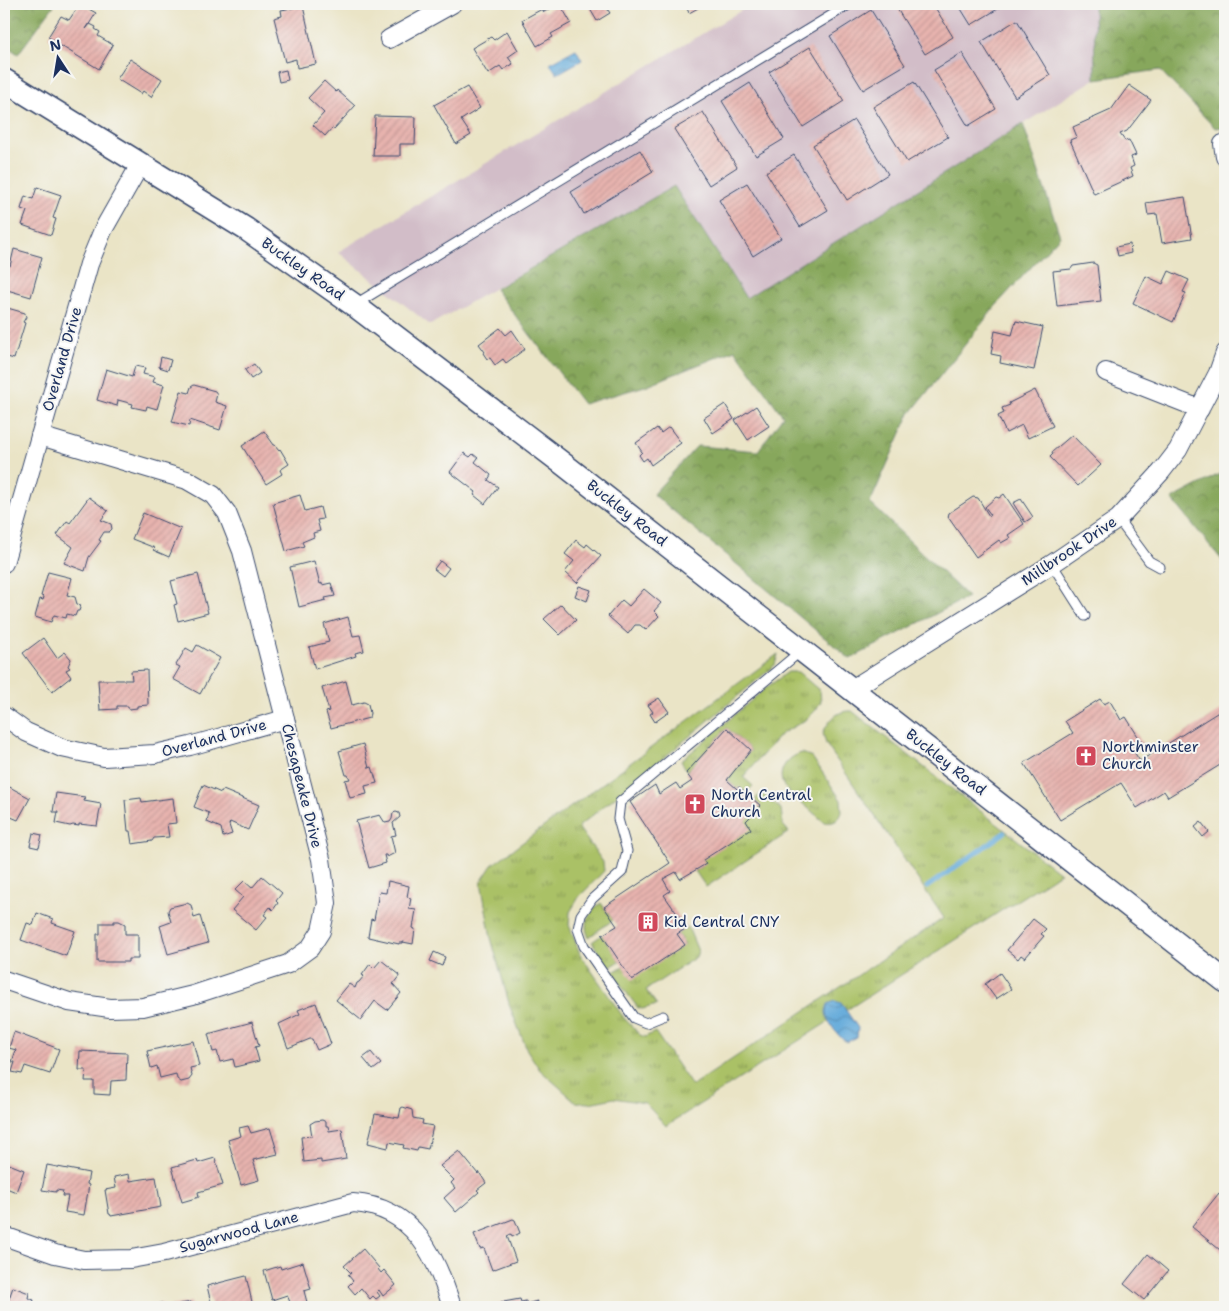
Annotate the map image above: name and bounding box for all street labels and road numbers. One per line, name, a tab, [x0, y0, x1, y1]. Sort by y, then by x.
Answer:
street label: Buckley Road	[257, 233, 349, 305]
street label: Overland Drive	[38, 304, 86, 414]
street label: Buckley Road	[583, 475, 672, 551]
street label: Millbrook Drive	[1017, 512, 1121, 590]
street label: Overland Drive	[159, 714, 269, 762]
street label: Chesapeake Drive	[277, 722, 327, 850]
street label: Buckley Road	[902, 724, 991, 800]
street label: Sugarwood Lane	[177, 1206, 301, 1258]

